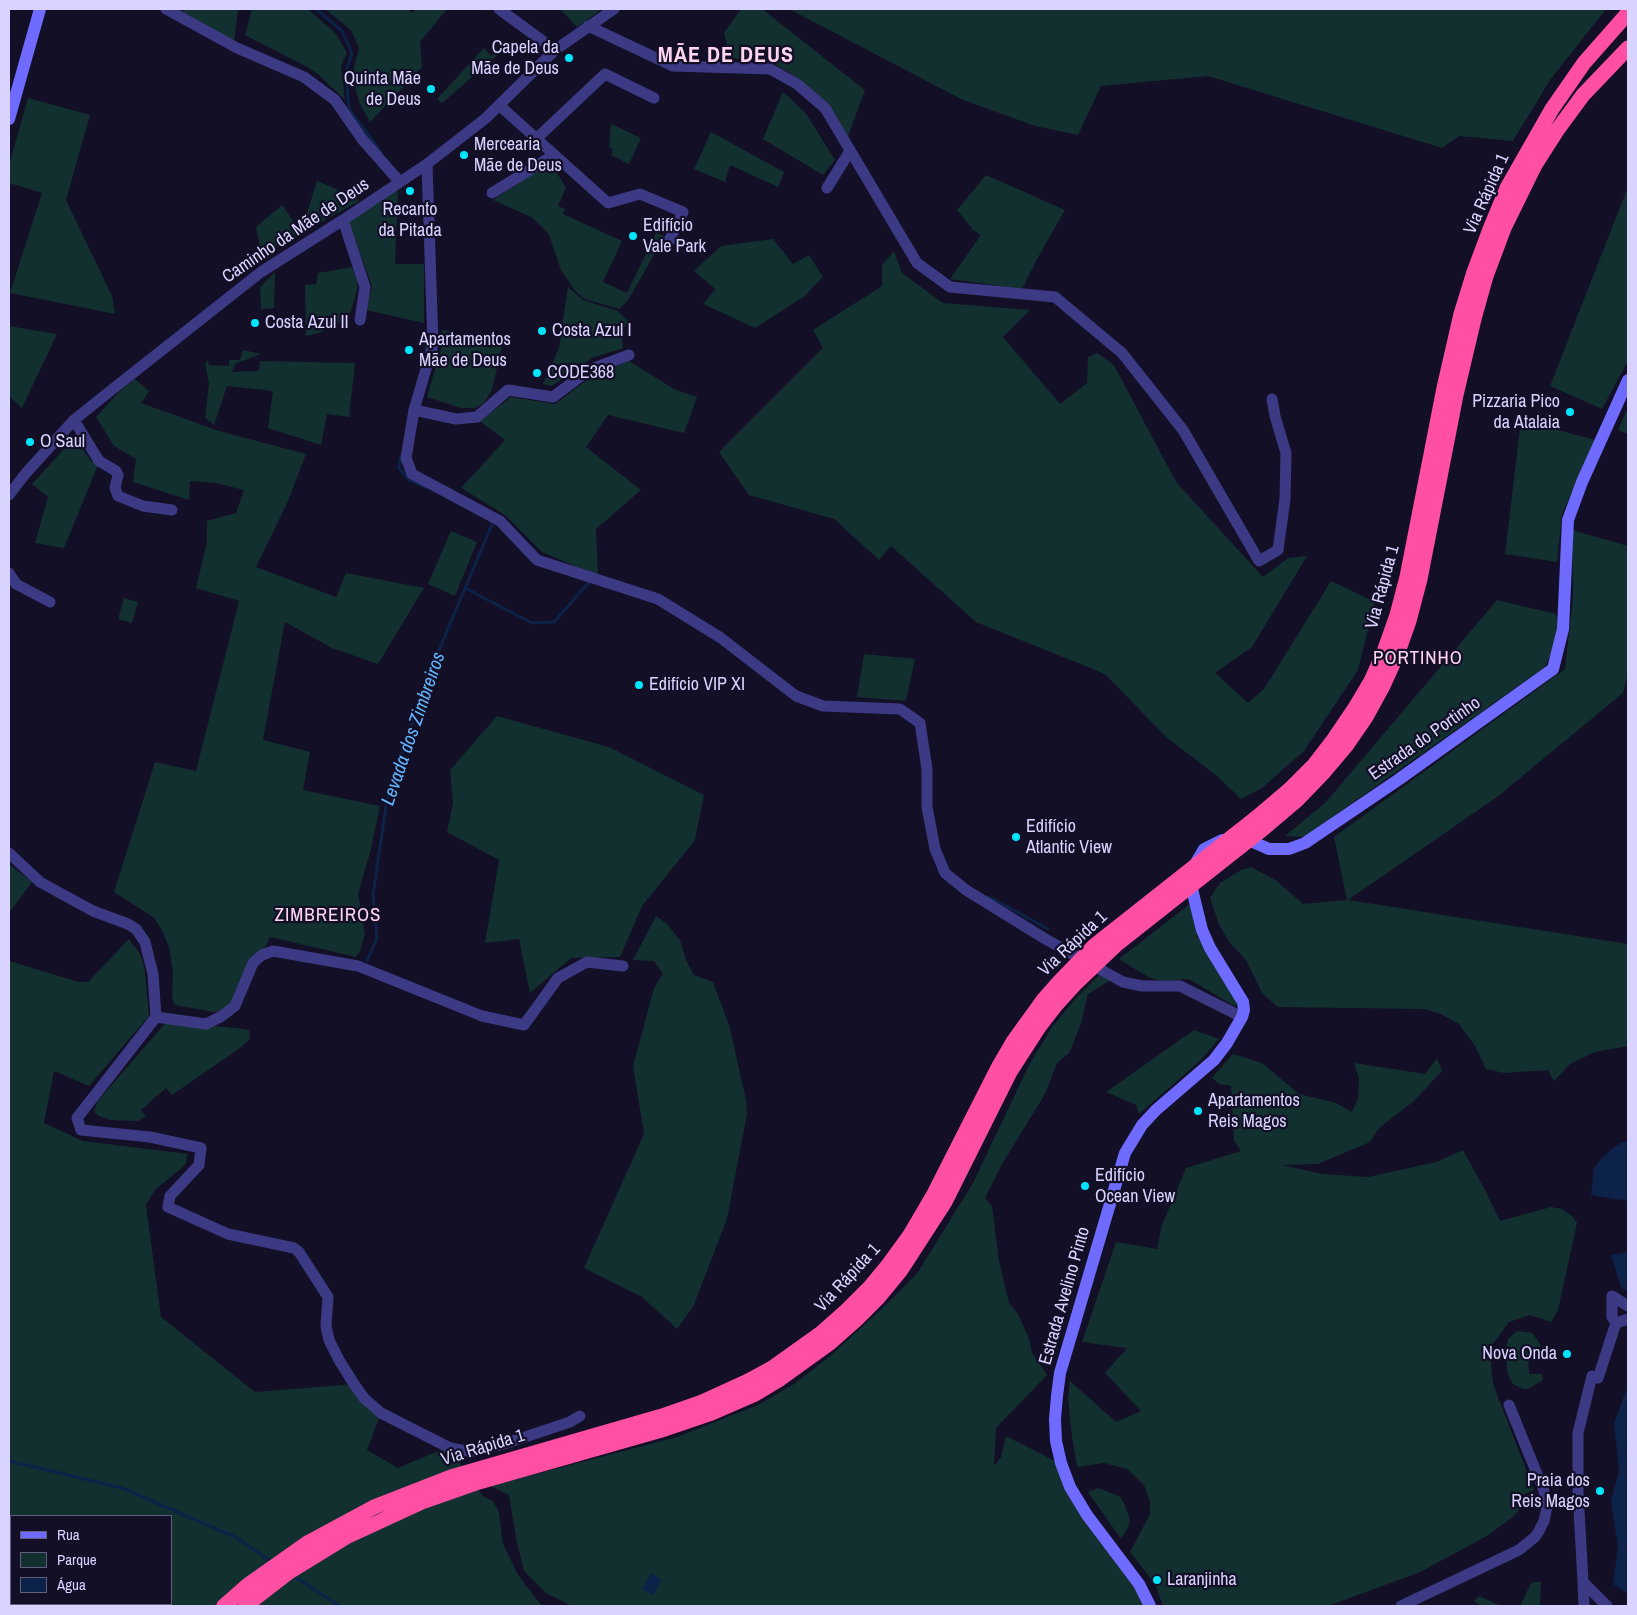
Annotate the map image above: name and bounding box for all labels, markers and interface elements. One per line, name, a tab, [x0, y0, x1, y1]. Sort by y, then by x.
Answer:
place label: Capela da Mãe de Deus	[471, 37, 559, 80]
district label: MÃE DE DEUS	[656, 43, 796, 69]
marker: Capela da Mãe de Deus	[563, 52, 575, 64]
place label: Quinta Mãe de Deus	[344, 68, 421, 110]
marker: Quinta Mãe de Deus	[425, 83, 437, 95]
place label: Mercearia Mãe de Deus	[474, 134, 562, 176]
marker: Mercearia Mãe de Deus	[458, 149, 470, 161]
street label: Via Rápida 1	[1460, 150, 1514, 238]
street label: Caminho da Mãe de Deus	[219, 174, 373, 288]
marker: Recanto da Pitada	[404, 185, 416, 197]
place label: Recanto da Pitada	[378, 199, 442, 242]
place label: Edifício Vale Park	[643, 215, 706, 258]
marker: Edifício Vale Park	[627, 230, 639, 242]
place label: Costa Azul II	[265, 312, 349, 334]
marker: Costa Azul II	[249, 317, 261, 329]
place label: Costa Azul I	[552, 320, 632, 342]
marker: Costa Azul I	[536, 325, 548, 337]
place label: Apartamentos Mãe de Deus	[419, 329, 511, 372]
marker: Apartamentos Mãe de Deus	[403, 344, 415, 356]
place label: CODE368	[547, 362, 614, 384]
marker: CODE368	[531, 367, 543, 379]
place label: Pizzaria Pico da Atalaia	[1472, 391, 1560, 434]
marker: Pizzaria Pico da Atalaia	[1564, 406, 1576, 418]
place label: O Saul	[40, 431, 85, 453]
marker: O Saul	[24, 436, 36, 448]
street label: Via Rápida 1	[1361, 543, 1405, 631]
district label: PORTINHO	[1372, 648, 1464, 670]
water label: Levada dos Zimbreiros	[377, 650, 451, 808]
place label: Edifício VIP XI	[649, 674, 745, 696]
marker: Edifício VIP XI	[633, 679, 645, 691]
street label: Estrada do Portinho	[1365, 693, 1485, 785]
place label: Edifício Atlantic View	[1026, 816, 1112, 859]
marker: Edifício Atlantic View	[1010, 831, 1022, 843]
district label: ZIMBREIROS	[273, 905, 383, 927]
street label: Via Rápida 1	[1034, 907, 1112, 981]
place label: Apartamentos Reis Magos	[1208, 1090, 1300, 1132]
marker: Apartamentos Reis Magos	[1192, 1105, 1204, 1117]
place label: Edifício Ocean View	[1095, 1165, 1175, 1208]
marker: Edifício Ocean View	[1079, 1180, 1091, 1192]
street label: Estrada Avelino Pinto	[1035, 1225, 1095, 1367]
street label: Via Rápida 1	[811, 1239, 885, 1317]
place label: Nova Onda	[1482, 1343, 1557, 1365]
marker: Nova Onda	[1561, 1348, 1573, 1360]
street label: Via Rápida 1	[439, 1425, 527, 1471]
place label: Praia dos Reis Magos	[1511, 1470, 1590, 1512]
marker: Praia dos Reis Magos	[1594, 1485, 1606, 1497]
legend	[10, 1515, 172, 1605]
text: Rua	[57, 1524, 80, 1545]
text: Parque	[57, 1549, 97, 1570]
place label: Laranjinha	[1167, 1569, 1237, 1591]
text: Água	[57, 1574, 86, 1595]
marker: Laranjinha	[1151, 1574, 1163, 1586]

